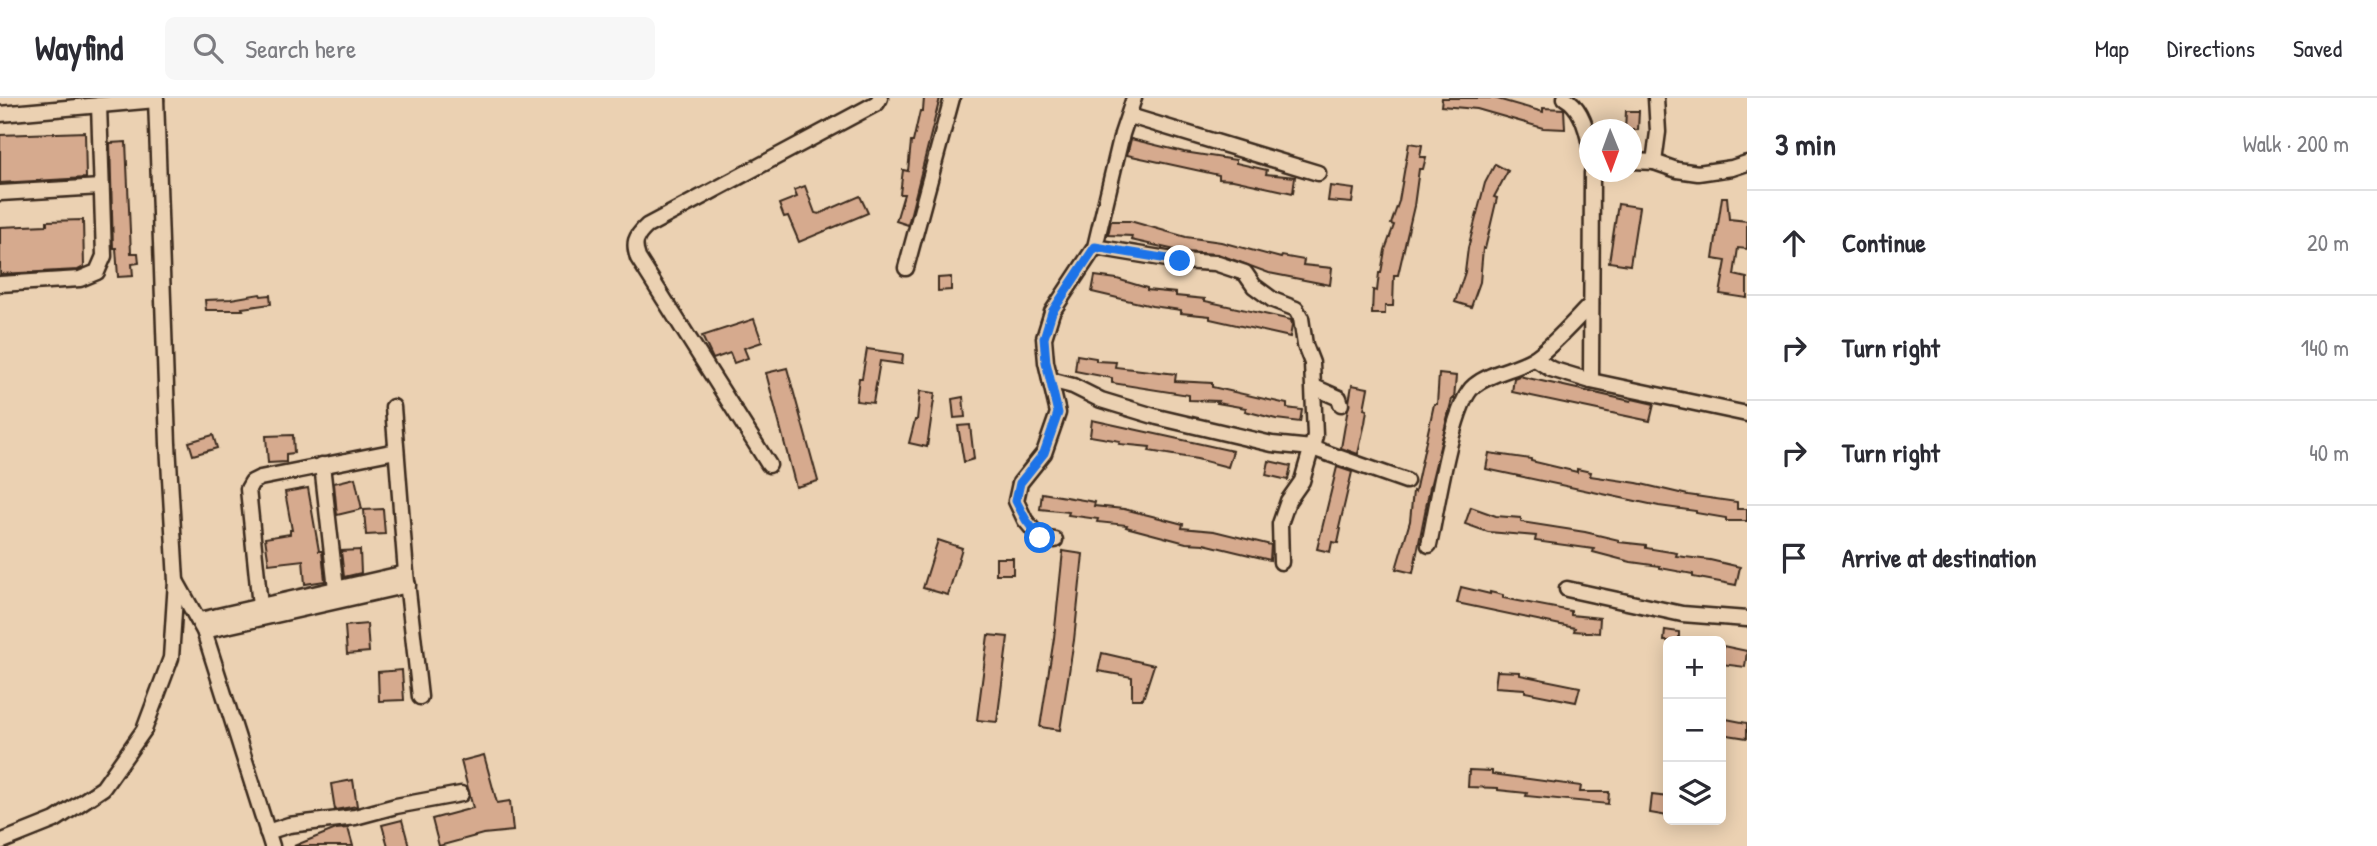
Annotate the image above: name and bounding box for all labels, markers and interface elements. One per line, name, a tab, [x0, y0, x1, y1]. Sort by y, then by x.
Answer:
search box	[165, 17, 655, 80]
text: Wayfind	[35, 26, 123, 70]
icon: search	[189, 29, 227, 67]
text: Search here	[245, 31, 356, 66]
text: Map	[2095, 32, 2129, 64]
text: Directions	[2167, 32, 2255, 64]
text: Saved	[2293, 32, 2342, 64]
north arrow	[1579, 119, 1642, 182]
text: 3 min	[1775, 124, 1836, 164]
text: Walk · 200 m	[2243, 128, 2349, 159]
icon: ahead	[1775, 224, 1813, 262]
text: Continue	[1842, 225, 1926, 260]
text: 20 m	[2307, 227, 2349, 258]
route end	[1164, 245, 1195, 276]
icon: right	[1775, 329, 1813, 367]
text: Turn right	[1842, 330, 1940, 365]
text: 140 m	[2301, 332, 2349, 363]
icon: right	[1775, 434, 1813, 472]
text: Turn right	[1842, 435, 1940, 470]
text: 40 m	[2309, 437, 2349, 468]
route start	[1024, 522, 1055, 553]
icon: arrive	[1775, 539, 1813, 577]
text: Arrive at destination	[1842, 540, 2037, 575]
map controls	[1663, 636, 1726, 825]
button: +	[1663, 636, 1726, 699]
button: −	[1663, 699, 1726, 762]
button: layers	[1663, 762, 1726, 825]

